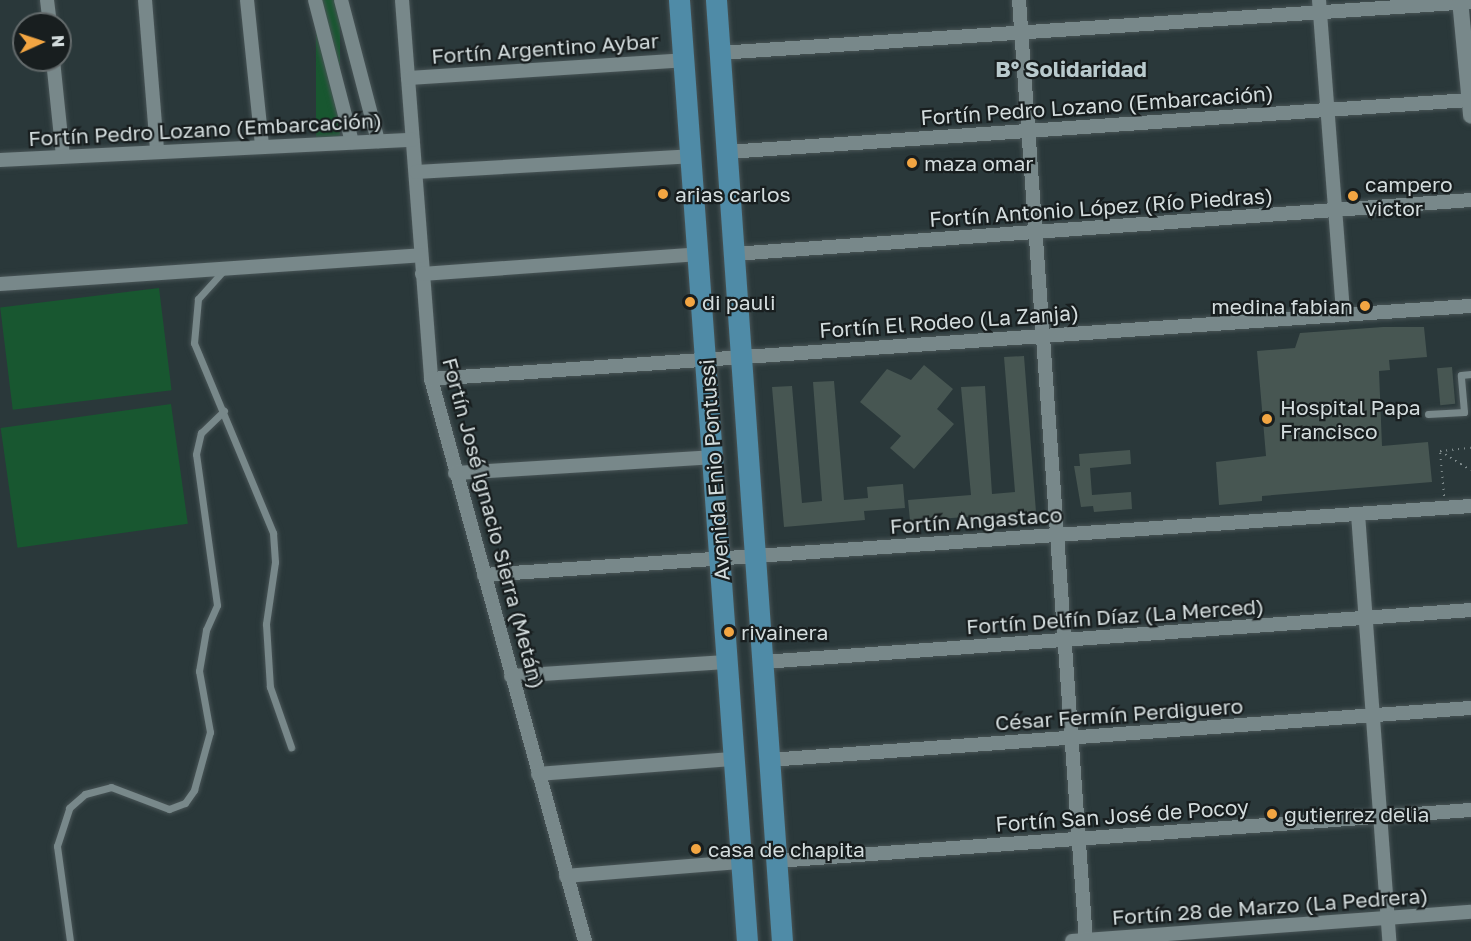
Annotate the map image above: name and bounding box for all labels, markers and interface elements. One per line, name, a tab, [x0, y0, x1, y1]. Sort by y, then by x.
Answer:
north arrow	[12, 12, 72, 72]
street label: Fortín Argentino Aybar	[430, 27, 660, 69]
text: N	[48, 35, 68, 48]
district label: B° Solidaridad	[995, 56, 1147, 82]
street label: Fortín Pedro Lozano (Embarcación)	[920, 80, 1274, 130]
street label: Fortín Pedro Lozano (Embarcación)	[28, 107, 382, 151]
place label: maza omar	[924, 150, 1034, 176]
marker: maza omar	[905, 156, 919, 170]
place label: campero victor	[1365, 171, 1453, 221]
place label: arias carlos	[675, 181, 791, 207]
street label: Fortín Antonio López (Río Piedras)	[928, 182, 1274, 232]
marker: arias carlos	[656, 187, 670, 201]
marker: campero victor	[1346, 189, 1360, 203]
place label: di pauli	[702, 289, 776, 315]
place label: medina fabian	[1211, 293, 1353, 319]
marker: di pauli	[683, 295, 697, 309]
street label: Fortín El Rodeo (La Zanja)	[818, 299, 1080, 343]
marker: medina fabian	[1358, 299, 1372, 313]
street label: Fortín José Ignacio Sierra (Metán)	[438, 355, 550, 691]
street label: Avenida Enio Pontussi	[694, 358, 734, 582]
place label: Hospital Papa Francisco	[1280, 394, 1421, 444]
marker: Hospital Papa Francisco	[1258, 410, 1276, 428]
street label: Fortín Angastaco	[889, 501, 1063, 539]
street label: Fortín Delfín Díaz (La Merced)	[965, 593, 1265, 639]
place label: rivainera	[741, 619, 828, 645]
marker: rivainera	[722, 625, 736, 639]
street label: César Fermín Perdiguero	[994, 693, 1244, 735]
street label: Fortín San José de Pocoy	[995, 794, 1249, 836]
place label: gutierrez delia	[1284, 801, 1429, 827]
marker: gutierrez delia	[1265, 807, 1279, 821]
place label: casa de chapita	[708, 836, 865, 862]
marker: casa de chapita	[689, 842, 703, 856]
street label: Fortín 28 de Marzo (La Pedrera)	[1111, 882, 1429, 930]

